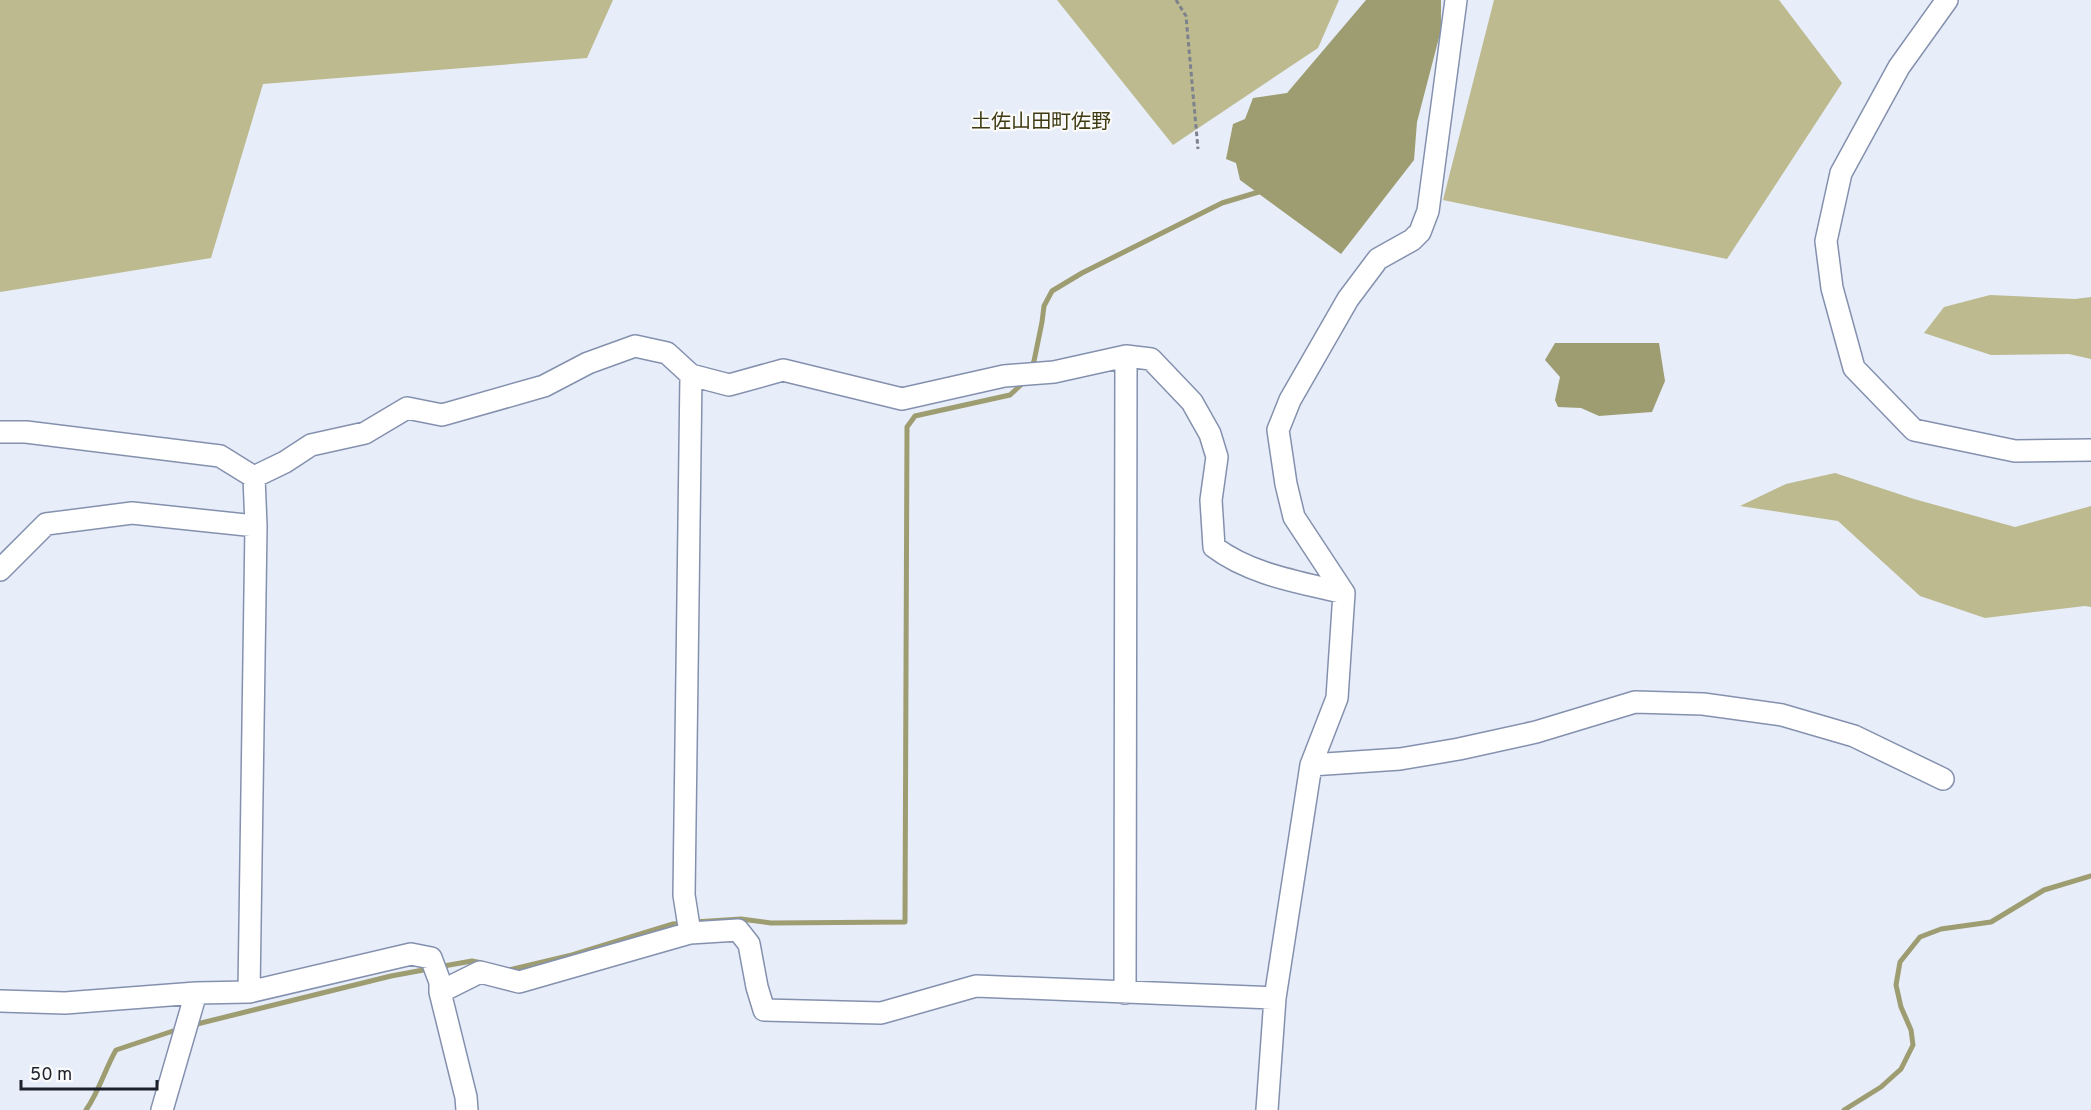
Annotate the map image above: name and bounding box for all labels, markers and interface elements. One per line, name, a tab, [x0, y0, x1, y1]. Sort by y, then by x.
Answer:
district label: 土佐山田町佐野	[971, 110, 1111, 136]
scale bar	[21, 1053, 158, 1091]
text: 50 m	[30, 1064, 72, 1087]

